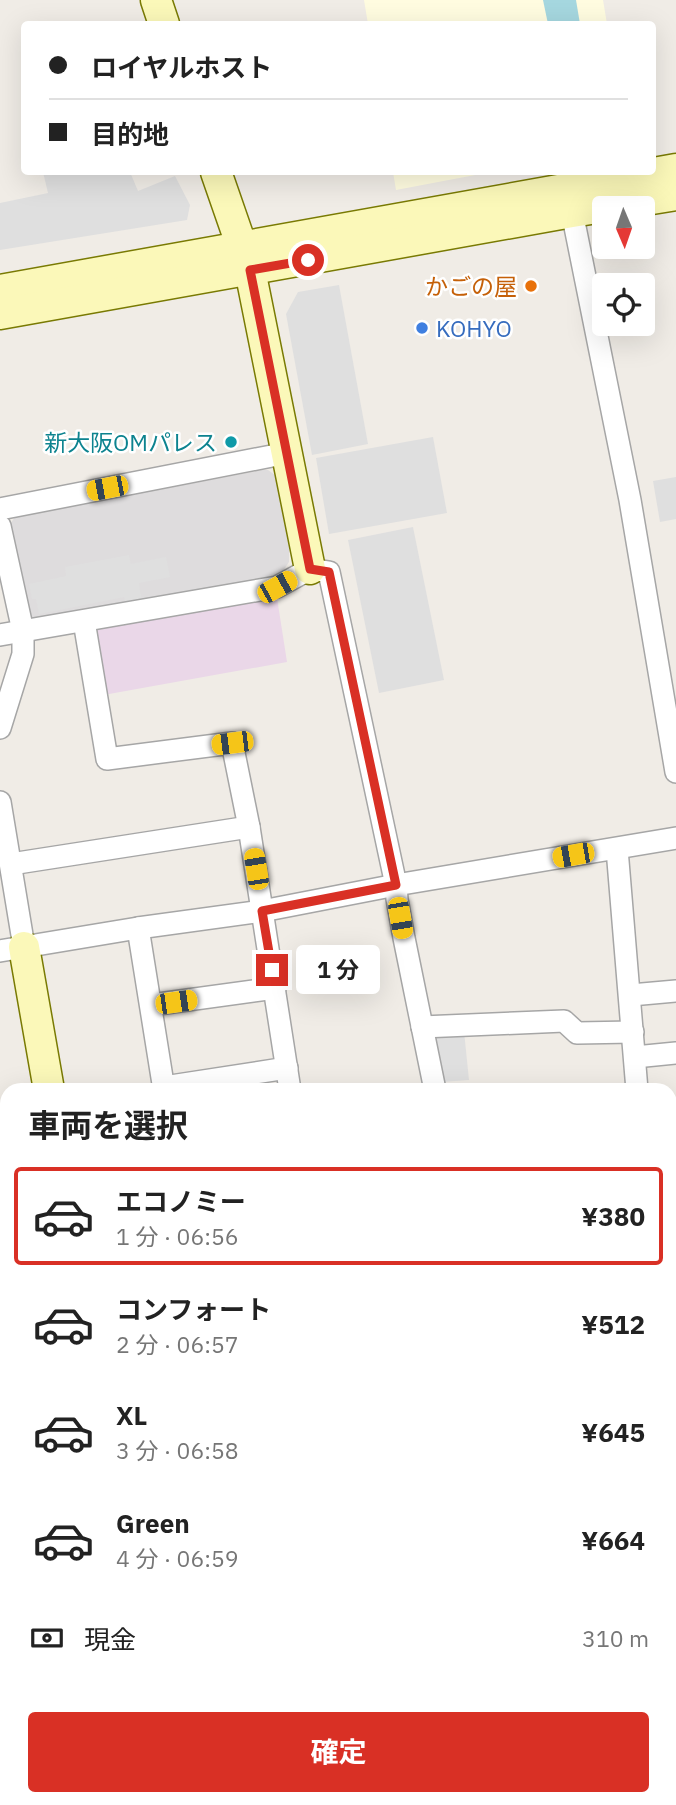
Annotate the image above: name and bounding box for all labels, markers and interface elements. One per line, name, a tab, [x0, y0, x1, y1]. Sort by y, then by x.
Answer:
text: ロイヤルホスト	[91, 50, 272, 84]
text: 目的地	[91, 117, 169, 151]
north arrow	[592, 196, 654, 259]
map controls	[592, 196, 655, 336]
route start	[292, 244, 324, 276]
place label: かごの屋	[425, 271, 517, 301]
button: locate	[592, 273, 655, 336]
marker: かごの屋	[523, 278, 539, 294]
place label: KOHYO	[436, 313, 512, 343]
marker: KOHYO	[414, 320, 430, 336]
place label: 新大阪OMパレス	[44, 427, 217, 457]
marker: 新大阪OMパレス	[223, 434, 239, 450]
car	[85, 474, 130, 502]
car	[254, 568, 301, 606]
car	[210, 730, 255, 756]
car	[551, 841, 596, 869]
car	[243, 847, 270, 891]
car	[387, 895, 414, 941]
callout: 1 分	[296, 946, 380, 995]
route end	[256, 954, 288, 986]
text: 1 分	[317, 954, 359, 984]
car	[154, 989, 199, 1015]
text: 車両を選択	[28, 1104, 188, 1146]
text: エコノミー	[116, 1184, 246, 1218]
icon: car	[32, 1185, 95, 1248]
text: ¥380	[581, 1199, 645, 1233]
text: 1 分 · 06:56	[116, 1221, 239, 1251]
text: コンフォート	[116, 1292, 271, 1326]
icon: car	[32, 1293, 95, 1356]
text: ¥512	[581, 1307, 645, 1341]
text: 2 分 · 06:57	[116, 1329, 239, 1359]
text: XL	[116, 1398, 147, 1432]
icon: car	[32, 1401, 95, 1464]
text: ¥645	[581, 1415, 645, 1449]
text: 3 分 · 06:58	[116, 1435, 239, 1465]
text: Green	[116, 1506, 190, 1540]
icon: car	[32, 1509, 95, 1572]
text: ¥664	[581, 1523, 645, 1557]
text: 4 分 · 06:59	[116, 1543, 239, 1573]
icon: cash	[28, 1619, 66, 1657]
text: 現金	[84, 1622, 136, 1656]
text: 310 m	[582, 1623, 649, 1653]
button: 確定	[28, 1712, 649, 1792]

